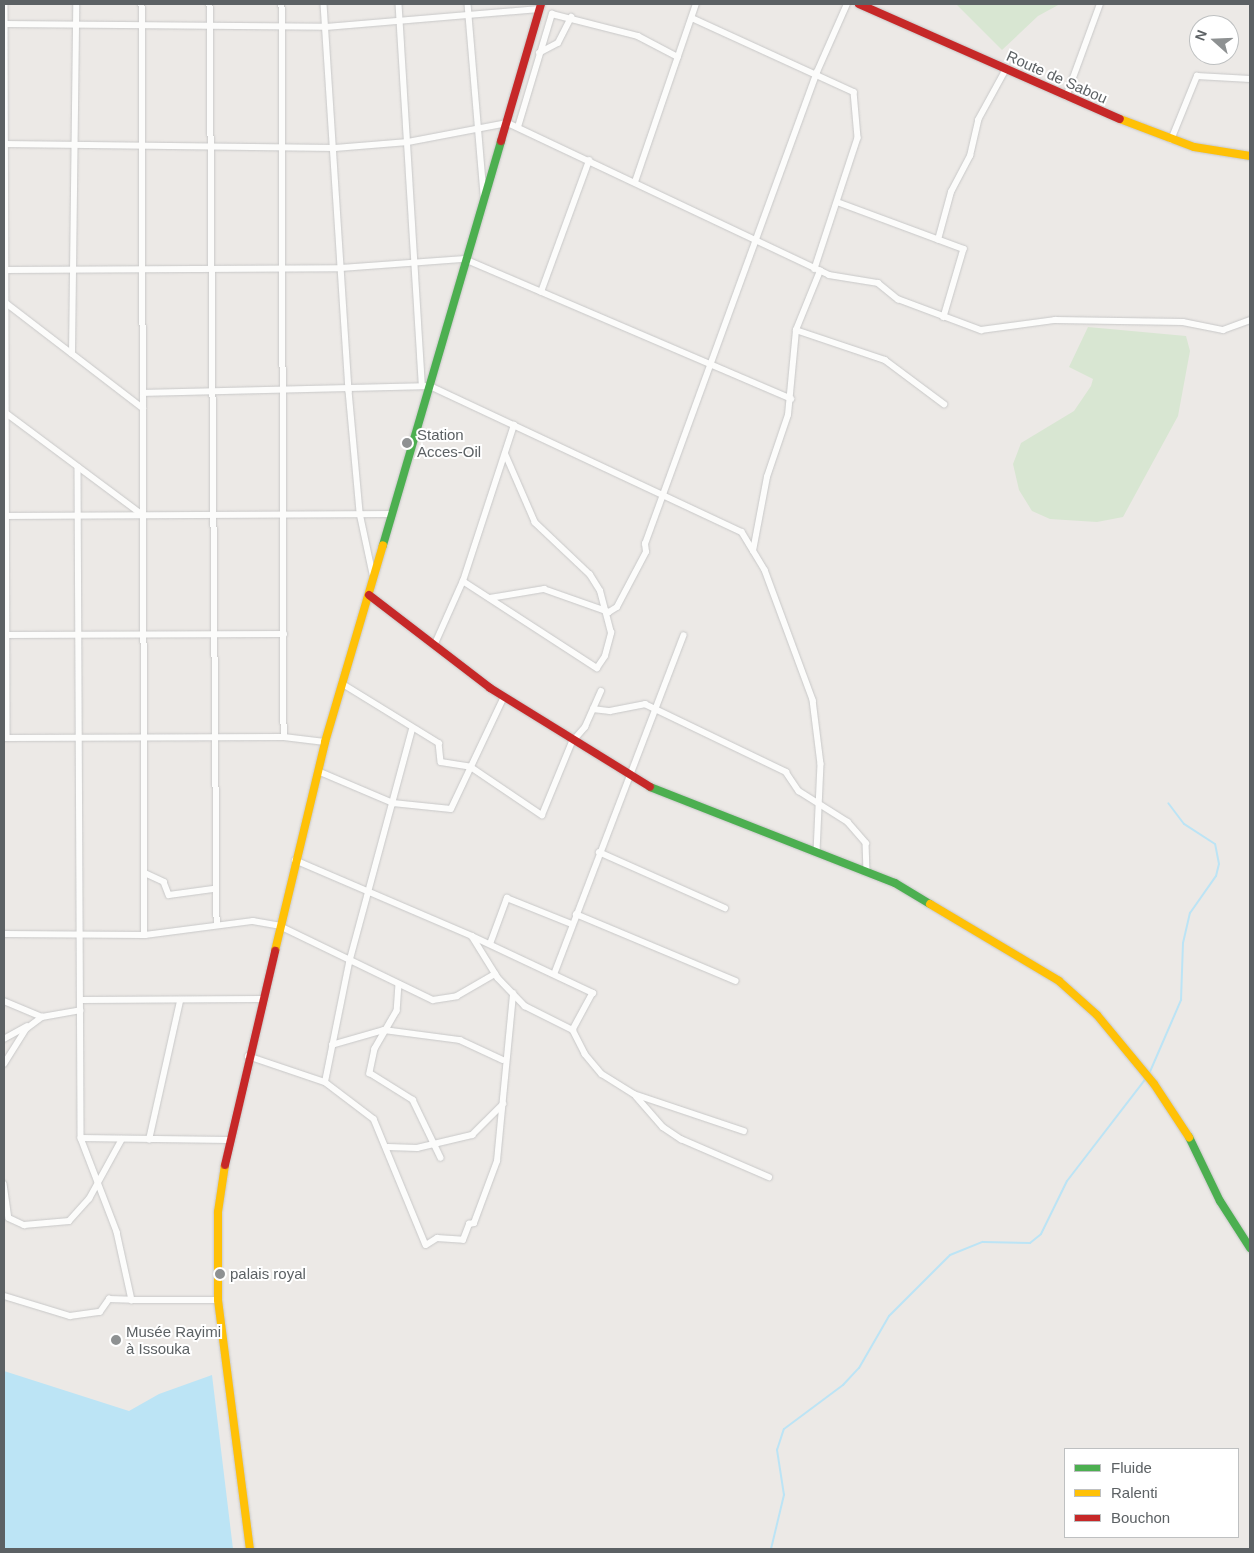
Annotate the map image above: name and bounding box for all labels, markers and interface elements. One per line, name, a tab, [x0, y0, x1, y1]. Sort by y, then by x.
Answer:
north arrow	[1189, 15, 1239, 65]
text: N	[1192, 28, 1210, 43]
street label: Route de Sabou	[1004, 47, 1110, 107]
place label: Station Acces-Oil	[417, 425, 481, 460]
marker: Station Acces-Oil	[401, 437, 413, 449]
place label: palais royal	[230, 1265, 306, 1283]
marker: palais royal	[214, 1268, 226, 1280]
place label: Musée Rayimi à Issouka	[126, 1322, 221, 1357]
marker: Musée Rayimi à Issouka	[110, 1334, 122, 1346]
legend	[1064, 1448, 1239, 1538]
text: Fluide	[1111, 1459, 1152, 1476]
text: Ralenti	[1111, 1484, 1158, 1501]
text: Bouchon	[1111, 1509, 1170, 1526]

